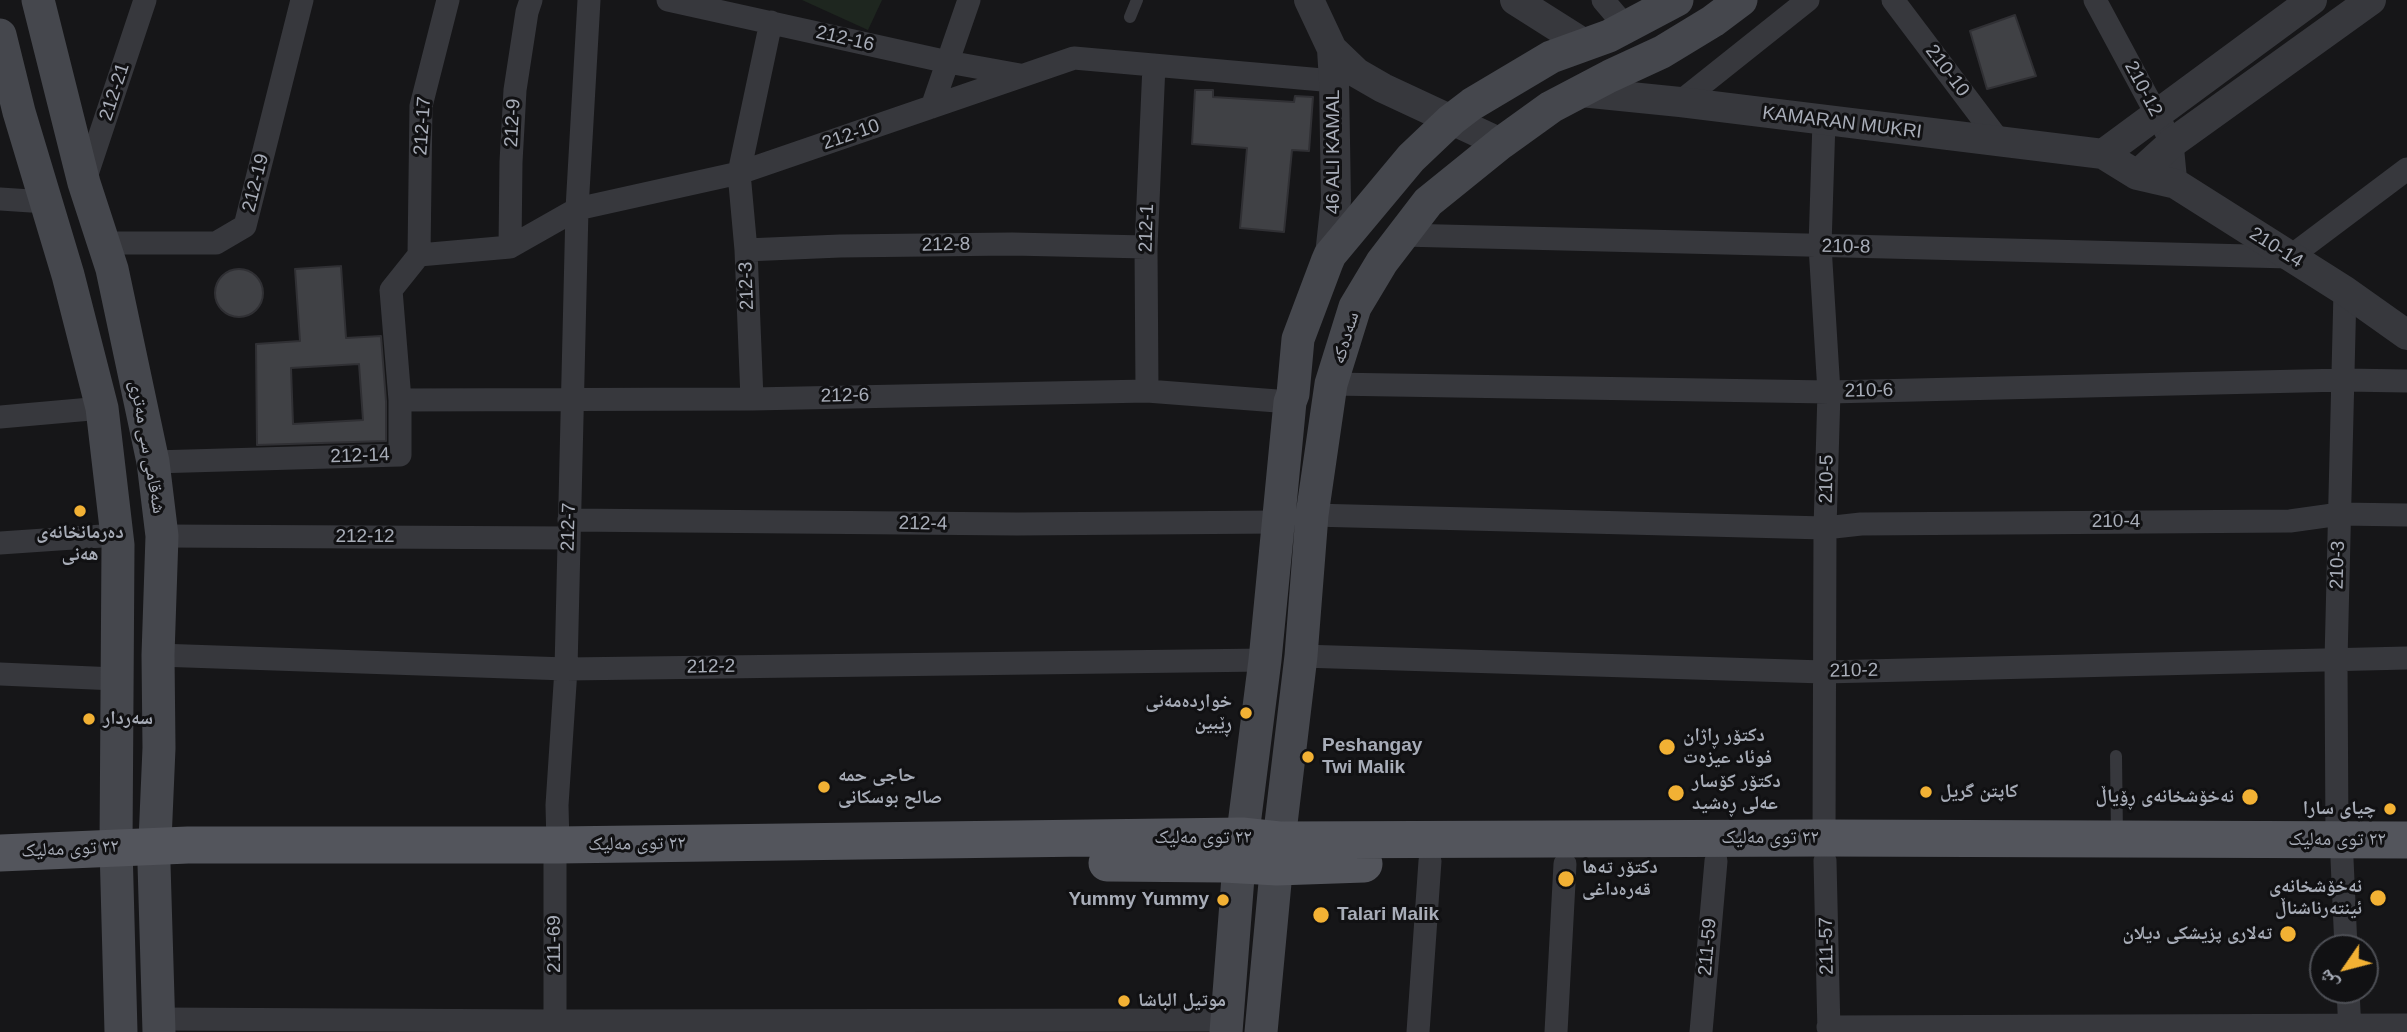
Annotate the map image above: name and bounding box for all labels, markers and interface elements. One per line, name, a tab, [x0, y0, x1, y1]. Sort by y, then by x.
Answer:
street label: 212-16	[814, 21, 876, 57]
street label: 210-10	[1920, 41, 1974, 101]
street label: 210-12	[2119, 58, 2167, 120]
street label: 212-21	[95, 60, 135, 124]
street label: 46 ALI KAMAL	[1323, 90, 1345, 214]
street label: 212-17	[410, 96, 436, 156]
street label: 212-9	[500, 98, 526, 148]
street label: KAMARAN MUKRI	[1761, 102, 1923, 144]
street label: 212-10	[819, 115, 883, 155]
street label: 212-19	[238, 152, 274, 214]
street label: 212-1	[1135, 203, 1159, 253]
street label: 210-14	[2245, 223, 2307, 273]
street label: 212-8	[922, 233, 970, 257]
street label: 210-8	[1822, 235, 1870, 259]
street label: 212-3	[735, 261, 759, 311]
street label: سەدەکە	[1327, 309, 1365, 367]
street label: شەقامی سی مەتری	[124, 379, 170, 515]
street label: 210-6	[1845, 379, 1893, 403]
street label: 212-6	[821, 384, 869, 408]
street label: 212-14	[330, 444, 390, 468]
street label: 210-5	[1815, 455, 1839, 503]
street label: 212-7	[557, 502, 581, 552]
marker: دەرمانخانەی هەنی	[72, 503, 88, 519]
street label: 210-4	[2092, 511, 2140, 533]
street label: 212-4	[899, 512, 947, 536]
place label: دەرمانخانەی هەنی	[36, 522, 124, 566]
street label: 212-12	[335, 526, 395, 548]
street label: 210-3	[2326, 540, 2350, 590]
street label: 212-2	[687, 655, 735, 679]
street label: 210-2	[1830, 659, 1878, 683]
place label: خواردە‌مە‌نی ڕێبین	[1145, 691, 1232, 735]
marker: خواردە‌مە‌نی ڕێبین	[1238, 705, 1254, 721]
place label: سەردار	[103, 708, 153, 730]
marker: سەردار	[81, 711, 97, 727]
place label: دکتۆر ڕاژان فوئاد عیزەت	[1683, 725, 1772, 769]
place label: Peshangay Twi Malik	[1322, 735, 1422, 779]
marker: دکتۆر ڕاژان فوئاد عیزەت	[1657, 737, 1677, 757]
marker: Peshangay Twi Malik	[1300, 749, 1316, 765]
place label: حاجی حمه صالح بوسکانی	[838, 765, 942, 809]
place label: دکتۆر کۆسار عەلی ڕەشید	[1692, 771, 1781, 815]
marker: حاجی حمه صالح بوسکانی	[816, 779, 832, 795]
place label: کاپتن گریل	[1940, 781, 2018, 803]
marker: دکتۆر کۆسار عەلی ڕەشید	[1666, 783, 1686, 803]
marker: کاپتن گریل	[1918, 784, 1934, 800]
place label: نەخۆشخانەی ڕۆیاڵ	[2095, 786, 2234, 808]
marker: نەخۆشخانەی ڕۆیاڵ	[2240, 787, 2260, 807]
place label: چیای سارا	[2303, 798, 2376, 820]
marker: چیای سارا	[2382, 801, 2398, 817]
street label: ٢٢ توی مەلیک	[1154, 827, 1252, 849]
street label: ٢٢ توی مەلیک	[1721, 827, 1819, 849]
street label: ٢٢ توی مەلیک	[2288, 829, 2386, 851]
street label: ٢٢ توی مەلیک	[588, 832, 686, 856]
street label: ٢٢ توی مەلیک	[21, 835, 119, 863]
place label: دکتۆر تەها قەرەداغی	[1582, 857, 1658, 901]
marker: دکتۆر تەها قەرەداغی	[1556, 869, 1576, 889]
place label: نەخۆشخانەی ئینتەرناشناڵ	[2269, 876, 2362, 920]
marker: نەخۆشخانەی ئینتەرناشناڵ	[2368, 888, 2388, 908]
place label: Yummy Yummy	[1069, 889, 1209, 911]
marker: Yummy Yummy	[1215, 892, 1231, 908]
place label: Talari Malik	[1337, 904, 1439, 926]
marker: Talari Malik	[1311, 905, 1331, 925]
street label: 211-69	[544, 915, 566, 973]
street label: 211-59	[1694, 917, 1722, 977]
street label: 211-57	[1815, 917, 1839, 975]
place label: تەلاری پزیشکی دیلان	[2122, 923, 2272, 945]
marker: تەلاری پزیشکی دیلان	[2278, 924, 2298, 944]
north arrow	[2309, 934, 2379, 1004]
text: ش	[2314, 966, 2342, 994]
place label: موتيل الباشا	[1138, 990, 1226, 1012]
marker: موتيل الباشا	[1116, 993, 1132, 1009]

